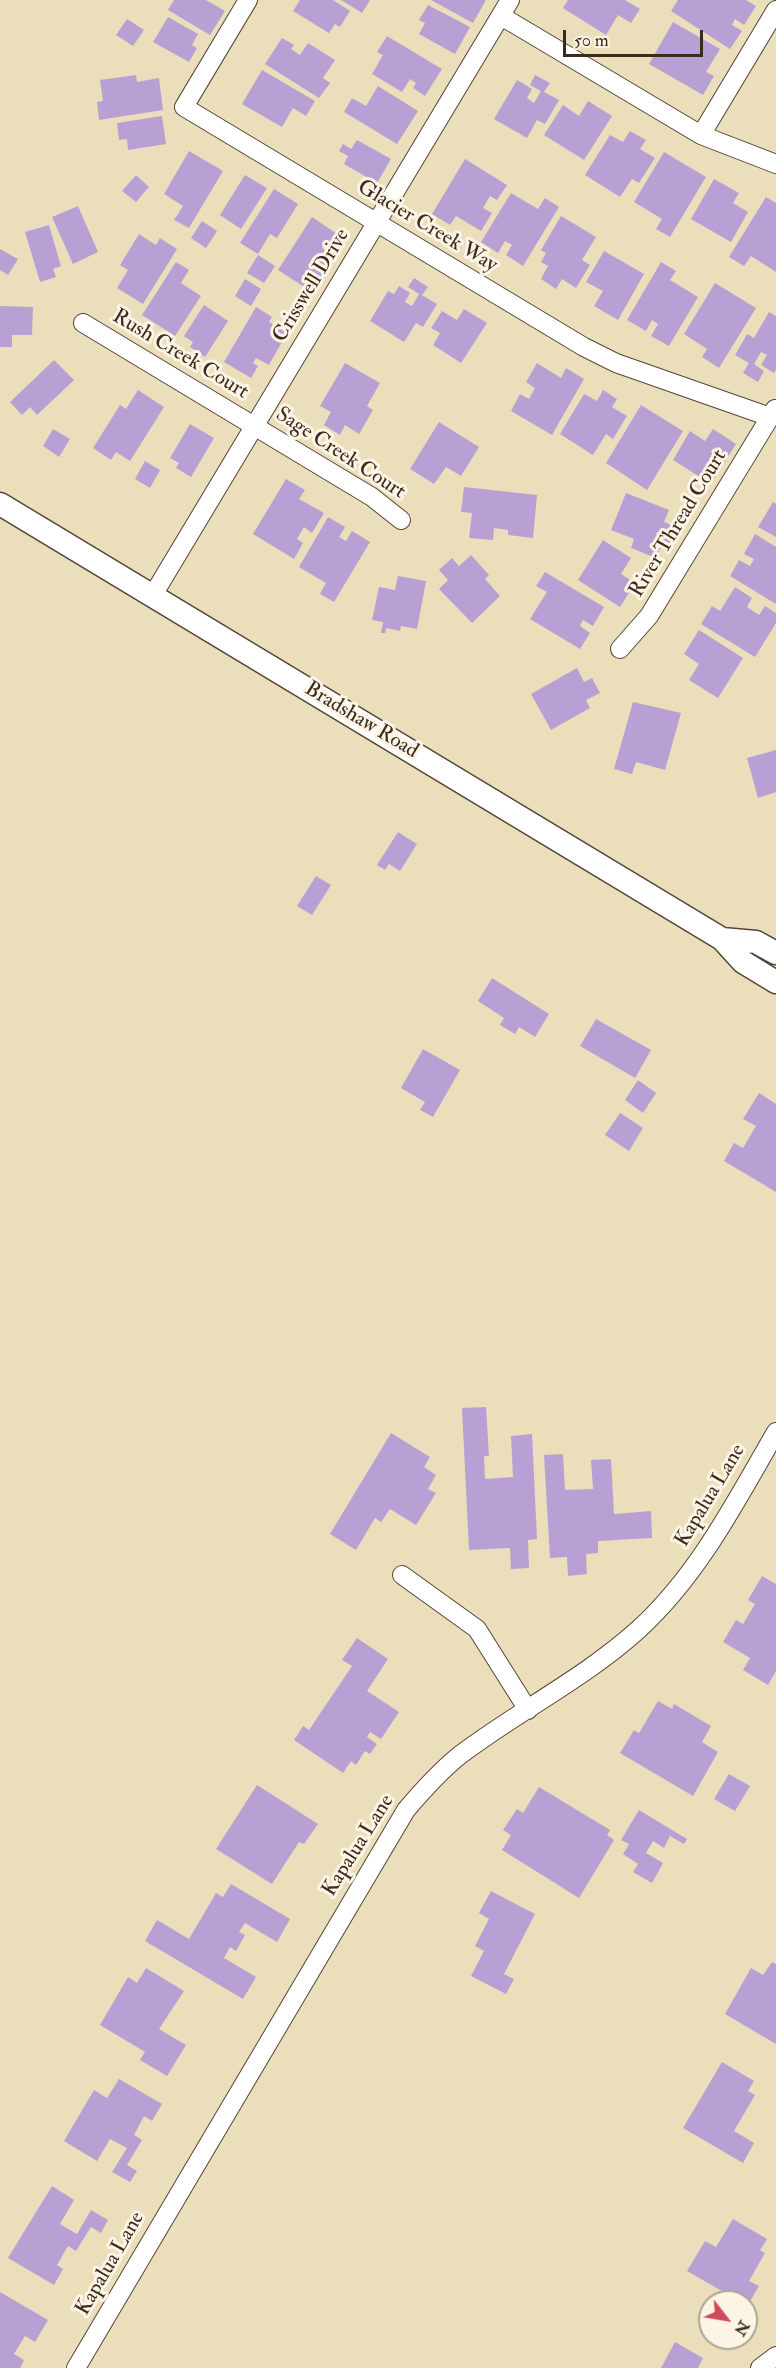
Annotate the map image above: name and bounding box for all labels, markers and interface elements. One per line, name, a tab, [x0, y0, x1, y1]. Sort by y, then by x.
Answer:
scale bar	[566, 18, 706, 56]
text: 50 m	[574, 29, 609, 52]
street label: Glacier Creek Way	[352, 175, 502, 279]
street label: Crisswell Drive	[268, 225, 356, 347]
street label: Rush Creek Court	[107, 304, 253, 406]
street label: Sage Creek Court	[270, 403, 410, 505]
street label: River Thread Court	[625, 446, 733, 602]
street label: Bradshaw Road	[300, 677, 422, 765]
street label: Kapalua Lane	[671, 1440, 751, 1552]
street label: Kapalua Lane	[318, 1790, 400, 1902]
street label: Kapalua Lane	[71, 2208, 151, 2320]
north arrow	[698, 2290, 758, 2350]
text: N	[729, 2317, 754, 2340]

